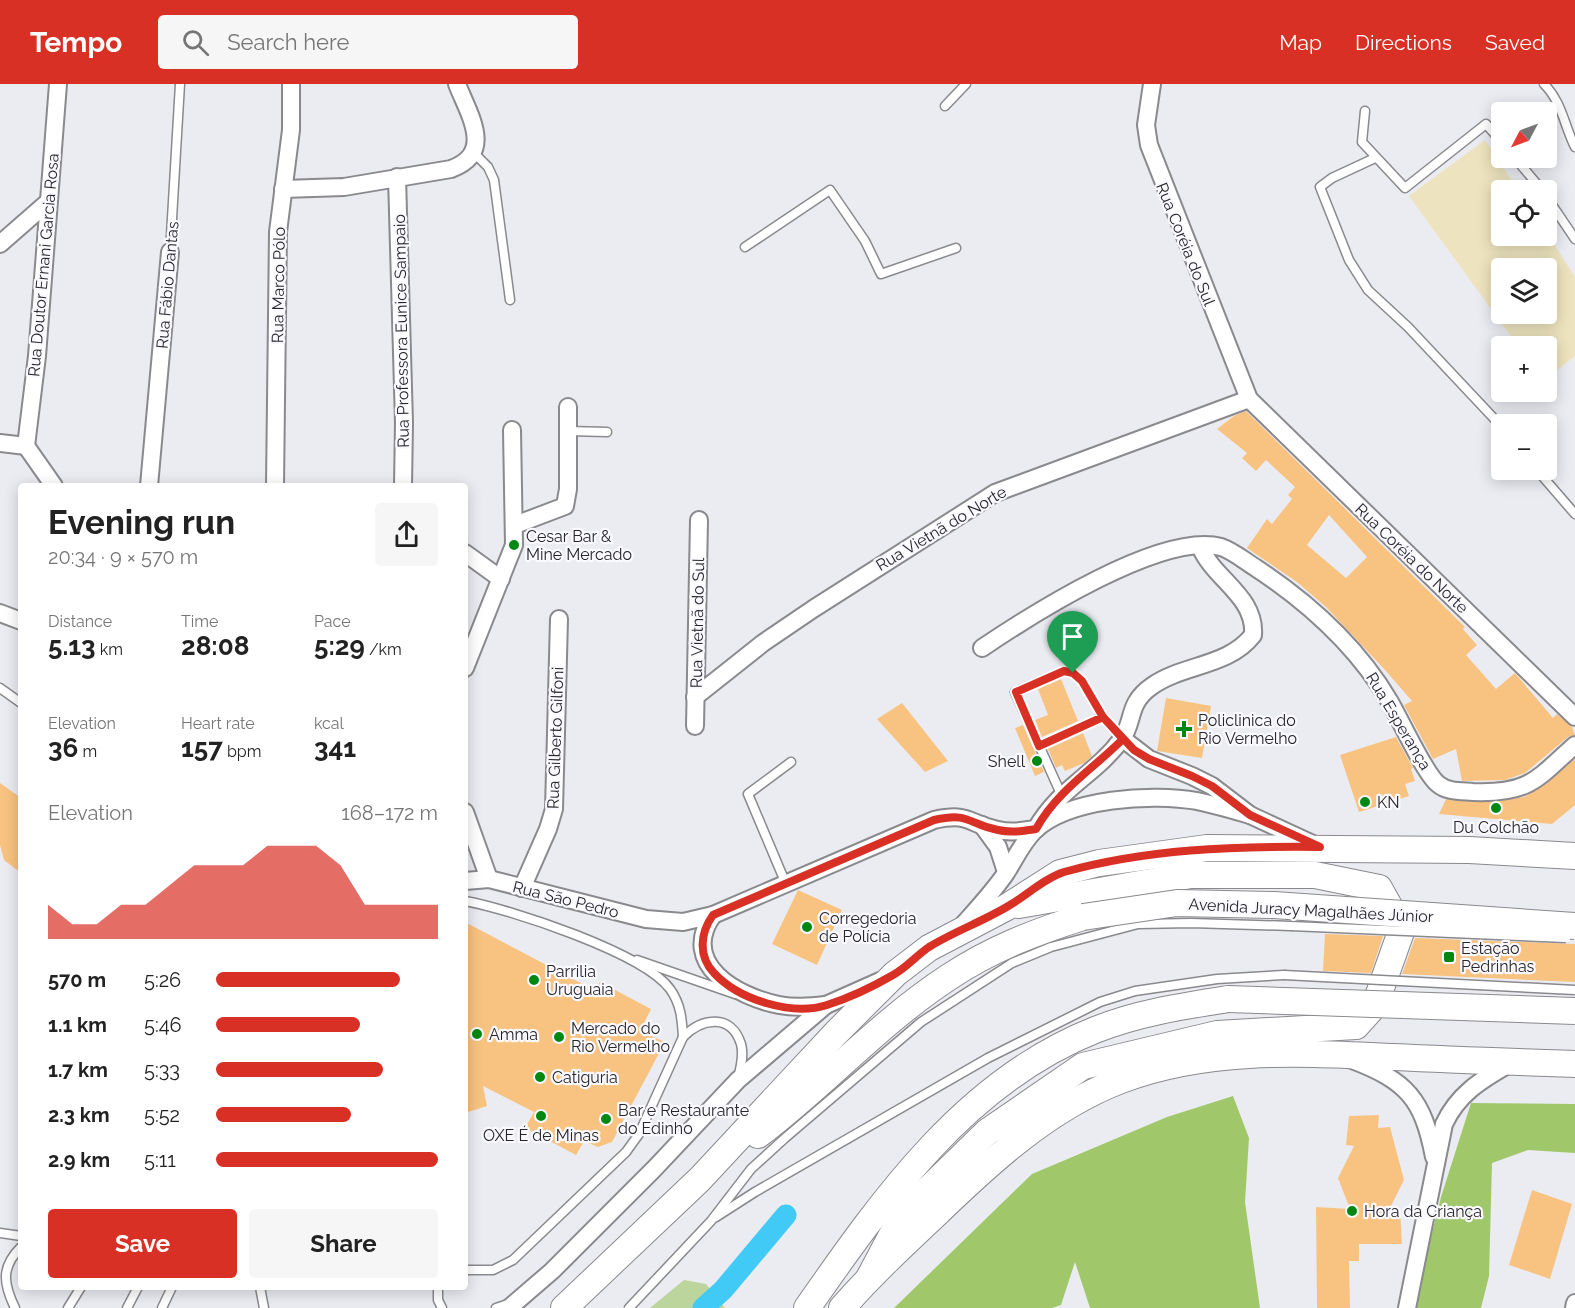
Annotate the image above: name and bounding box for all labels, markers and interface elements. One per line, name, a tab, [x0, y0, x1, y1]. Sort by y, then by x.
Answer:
search box	[158, 15, 578, 69]
text: Tempo	[30, 26, 122, 59]
icon: search	[179, 26, 212, 59]
text: Search here	[227, 29, 349, 55]
text: Map	[1279, 30, 1322, 55]
text: Directions	[1355, 30, 1452, 55]
text: Saved	[1485, 30, 1545, 55]
north arrow	[1491, 102, 1557, 168]
map controls	[1491, 102, 1557, 480]
street label: Rua Doutor Ernani Garcia Rosa	[24, 153, 63, 378]
street label: Rua Coréia do Sul	[1152, 180, 1219, 309]
button: locate	[1491, 180, 1557, 246]
street label: Rua Professora Eunice Sampaio	[390, 214, 413, 448]
street label: Rua Fábio Dantas	[152, 220, 183, 350]
street label: Rua Marco Pólo	[268, 227, 289, 343]
button: layers	[1491, 258, 1557, 324]
button: +	[1491, 336, 1557, 402]
button: −	[1491, 414, 1557, 480]
street label: Rua Vietnã do Norte	[873, 482, 1010, 575]
street label: Rua Coréia do Norte	[1351, 500, 1472, 617]
text: Evening run	[48, 503, 235, 542]
button: share	[375, 503, 438, 566]
place label: Cesar Bar & Mine Mercado	[526, 527, 632, 564]
marker: Cesar Bar & Mine Mercado	[507, 538, 521, 552]
text: 20:34 · 9 × 570 m	[48, 545, 198, 569]
street label: Rua Vietnã do Sul	[687, 557, 708, 688]
pin	[1047, 611, 1098, 673]
text: Distance	[48, 612, 112, 631]
text: Time	[181, 612, 218, 631]
text: Pace	[314, 612, 351, 631]
icon: arrive	[1056, 620, 1089, 653]
text: 5.13	[48, 631, 96, 661]
text: 28:08	[181, 631, 249, 661]
text: 5:29	[314, 631, 365, 661]
text: km	[96, 640, 123, 659]
text: /km	[365, 640, 402, 659]
street label: Rua Gilberto Gilfoni	[544, 667, 567, 809]
street label: Rua Esperança	[1362, 669, 1435, 774]
place label: Policlinica do Rio Vermelho	[1198, 711, 1297, 748]
text: Elevation	[48, 714, 116, 733]
text: Heart rate	[181, 714, 255, 733]
text: kcal	[314, 714, 344, 733]
marker: Policlinica do Rio Vermelho	[1175, 720, 1193, 738]
text: 36	[48, 733, 78, 763]
text: 157	[181, 733, 223, 763]
text: 341	[314, 733, 356, 763]
text: m	[78, 742, 97, 761]
text: bpm	[223, 742, 261, 761]
place label: Shell	[988, 752, 1026, 771]
marker: Shell	[1030, 754, 1044, 768]
place label: KN	[1377, 793, 1400, 812]
marker: KN	[1358, 795, 1372, 809]
text: Elevation	[48, 801, 133, 825]
text: 168–172 m	[341, 801, 438, 825]
marker: Du Colchão	[1489, 801, 1503, 815]
place label: Du Colchão	[1453, 818, 1539, 837]
street label: Rua São Pedro	[511, 877, 621, 922]
street label: Avenida Juracy Magalhães Júnior	[1188, 895, 1434, 926]
place label: Corregedoria de Polícia	[819, 909, 916, 946]
marker: Corregedoria de Polícia	[800, 920, 814, 934]
place label: Estação Pedrinhas	[1461, 939, 1535, 976]
marker: Estação Pedrinhas	[1442, 950, 1456, 964]
place label: Parrilia Uruguaia	[546, 962, 613, 999]
text: 570 m	[48, 968, 106, 992]
text: 5:26	[144, 968, 181, 992]
marker: Parrilia Uruguaia	[527, 973, 541, 987]
text: 1.1 km	[48, 1013, 107, 1037]
text: 5:46	[144, 1013, 182, 1037]
place label: Mercado do Rio Vermelho	[571, 1019, 670, 1056]
place label: Amma	[489, 1025, 538, 1044]
marker: Amma	[470, 1027, 484, 1041]
marker: Mercado do Rio Vermelho	[552, 1030, 566, 1044]
text: 1.7 km	[48, 1058, 108, 1082]
text: 5:33	[144, 1058, 180, 1082]
place label: Catiguria	[552, 1068, 618, 1087]
marker: Catiguria	[533, 1070, 547, 1084]
place label: Bar e Restaurante do Edinho	[618, 1101, 749, 1138]
text: 2.3 km	[48, 1103, 110, 1127]
text: 5:52	[144, 1103, 180, 1127]
marker: OXE É de Minas	[534, 1109, 548, 1123]
marker: Bar e Restaurante do Edinho	[599, 1112, 613, 1126]
place label: OXE É de Minas	[483, 1125, 599, 1145]
text: 2.9 km	[48, 1148, 110, 1172]
text: 5:11	[144, 1148, 176, 1172]
place label: Hora da Criança	[1364, 1202, 1482, 1221]
marker: Hora da Criança	[1345, 1204, 1359, 1218]
button: Save	[48, 1209, 237, 1278]
button: Share	[249, 1209, 438, 1278]

